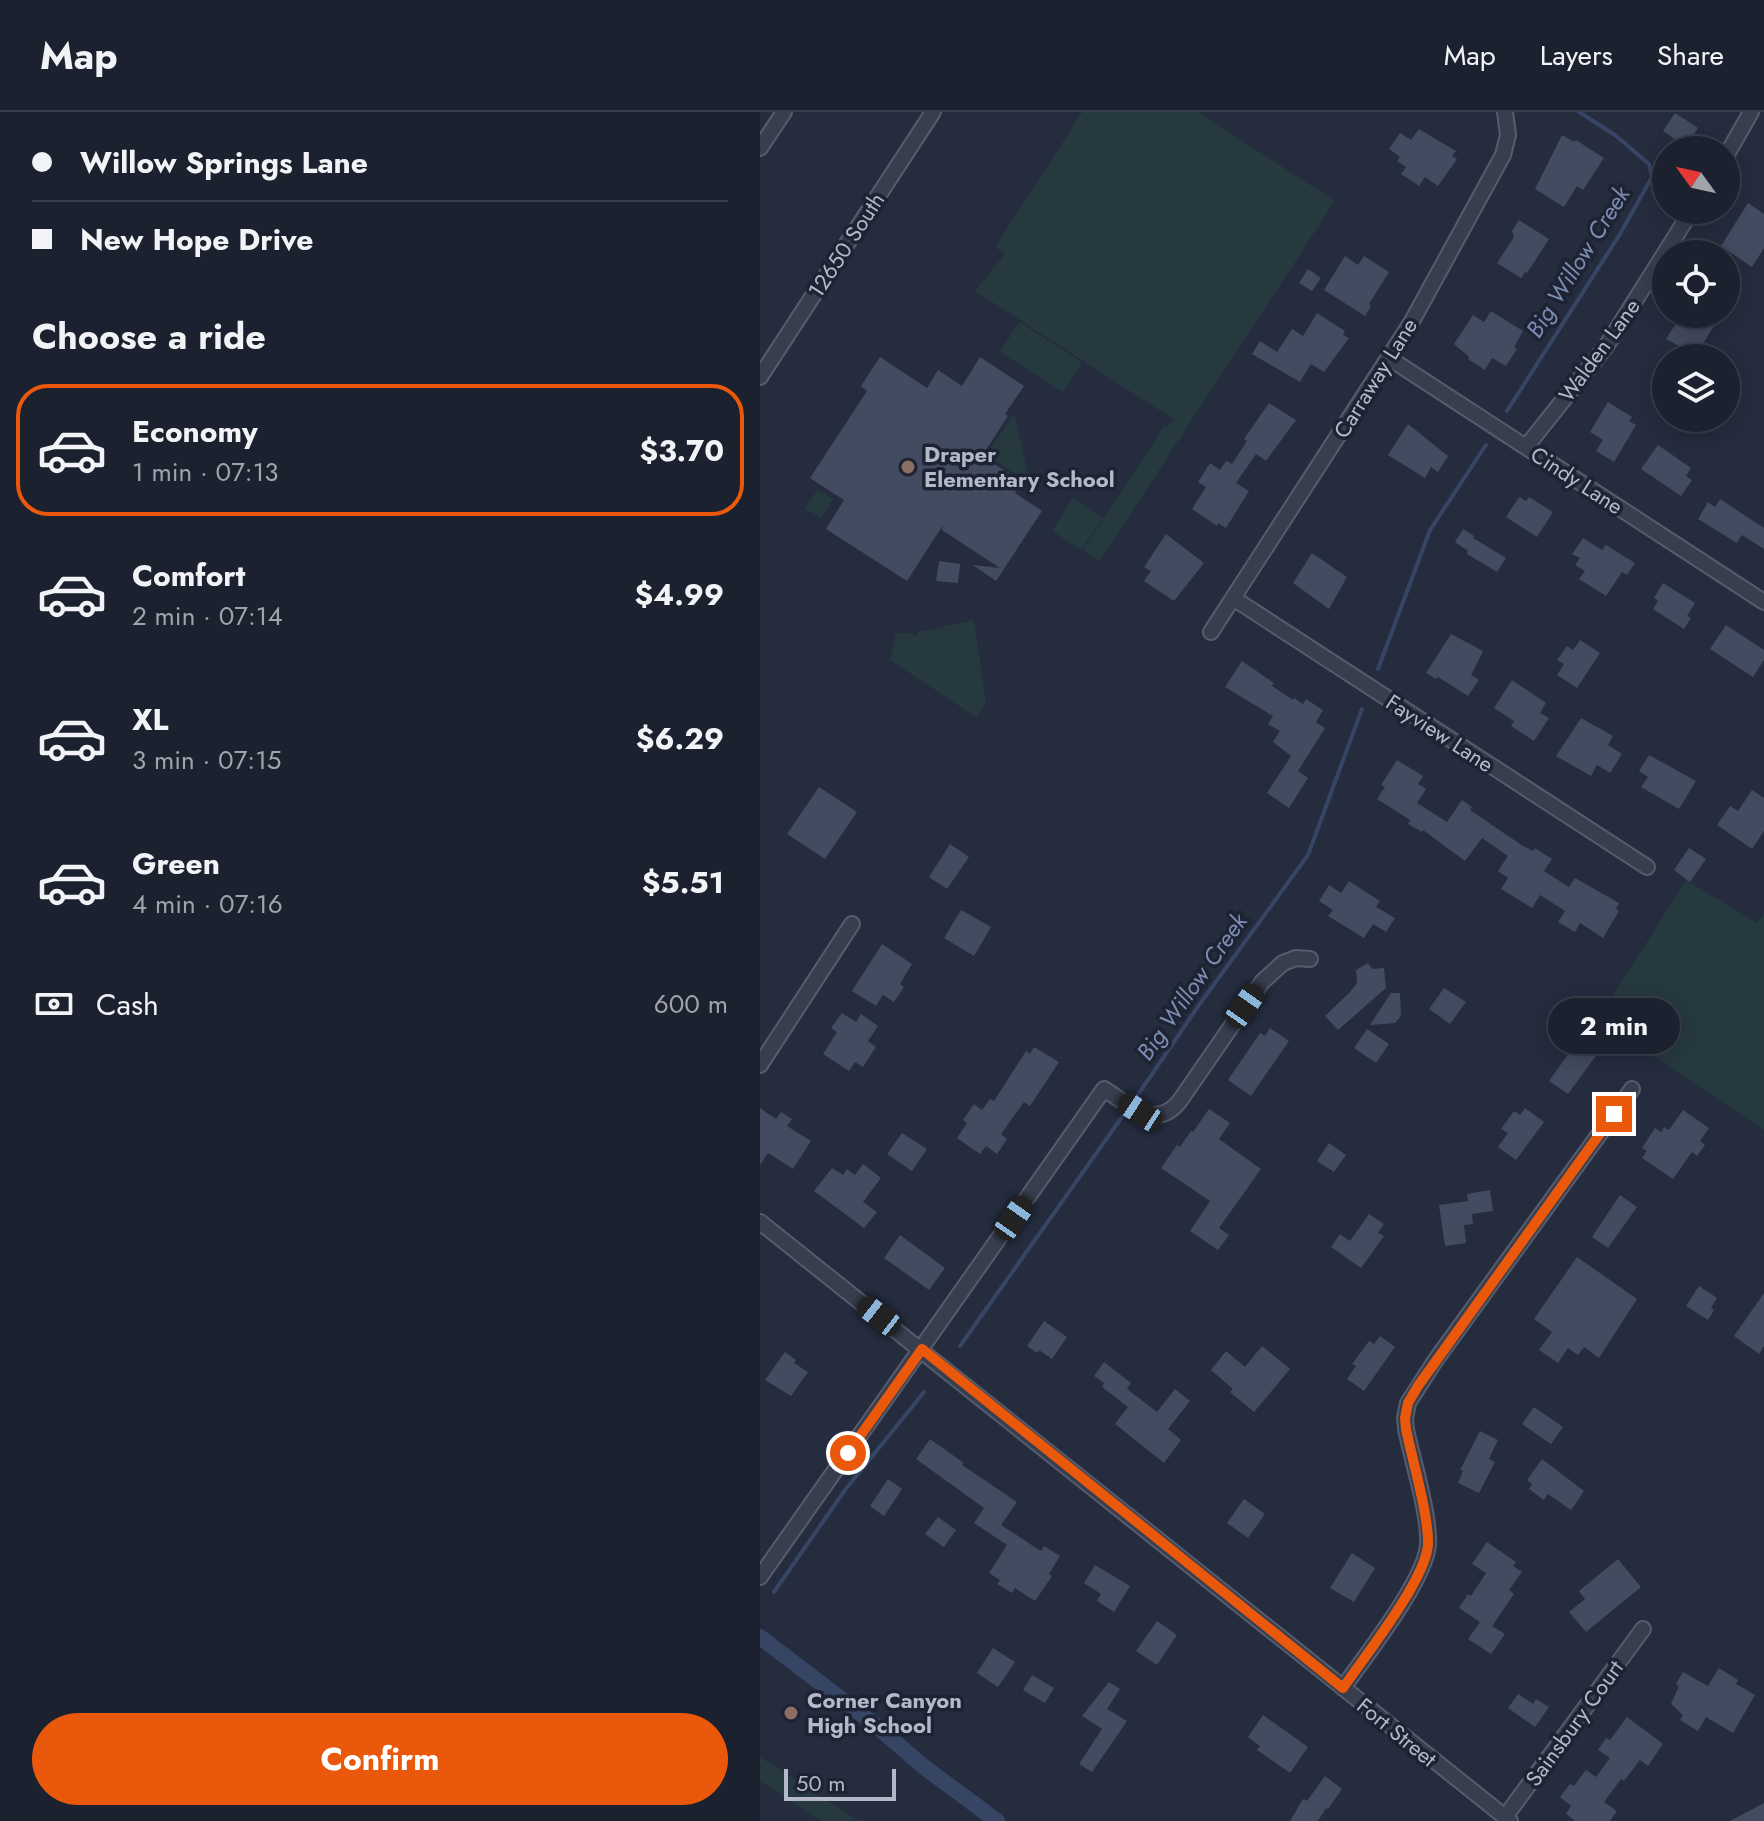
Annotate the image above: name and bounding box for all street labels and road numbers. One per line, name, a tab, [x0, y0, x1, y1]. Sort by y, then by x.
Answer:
street label: 12650 South	[800, 186, 892, 304]
street label: Walden Lane	[1551, 292, 1647, 408]
street label: Carraway Lane	[1325, 312, 1425, 444]
street label: Cindy Lane	[1524, 438, 1630, 522]
street label: Fayview Lane	[1380, 686, 1500, 780]
street label: Sainsbury Court	[1517, 1653, 1631, 1793]
street label: Fort Street	[1350, 1690, 1444, 1775]

